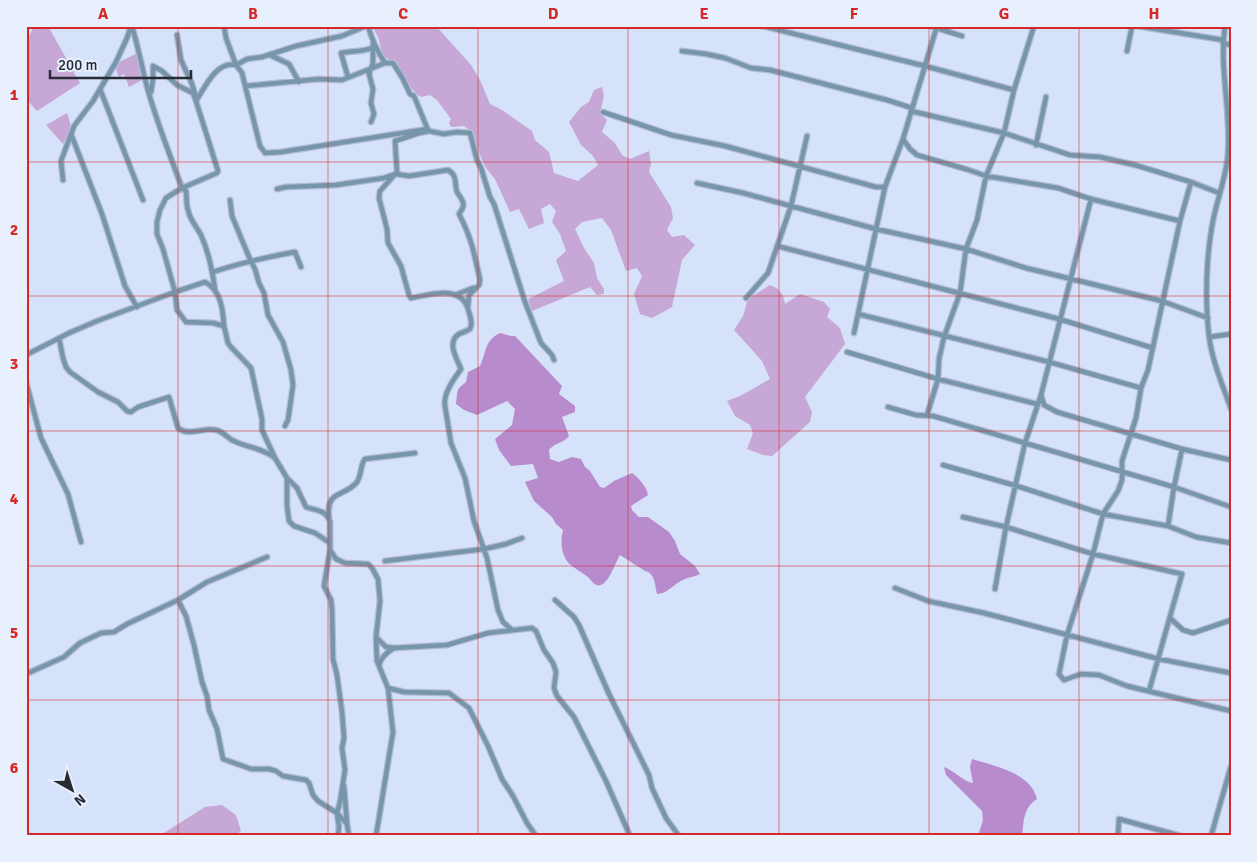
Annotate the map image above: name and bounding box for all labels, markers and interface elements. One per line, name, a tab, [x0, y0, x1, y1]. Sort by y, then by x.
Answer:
text: A	[98, 4, 109, 24]
text: B	[248, 4, 258, 24]
text: C	[398, 4, 408, 24]
text: D	[548, 4, 559, 24]
text: E	[699, 4, 709, 24]
text: F	[850, 4, 859, 24]
text: G	[999, 4, 1009, 24]
text: H	[1149, 4, 1159, 24]
scale bar	[50, 48, 191, 80]
text: 200 m	[58, 56, 98, 74]
text: 1	[10, 85, 19, 105]
text: 2	[10, 220, 18, 240]
text: 3	[10, 354, 18, 374]
text: 4	[10, 489, 19, 509]
text: 5	[10, 623, 18, 643]
text: 6	[10, 758, 19, 778]
north arrow	[48, 764, 98, 814]
text: N	[71, 790, 89, 809]

